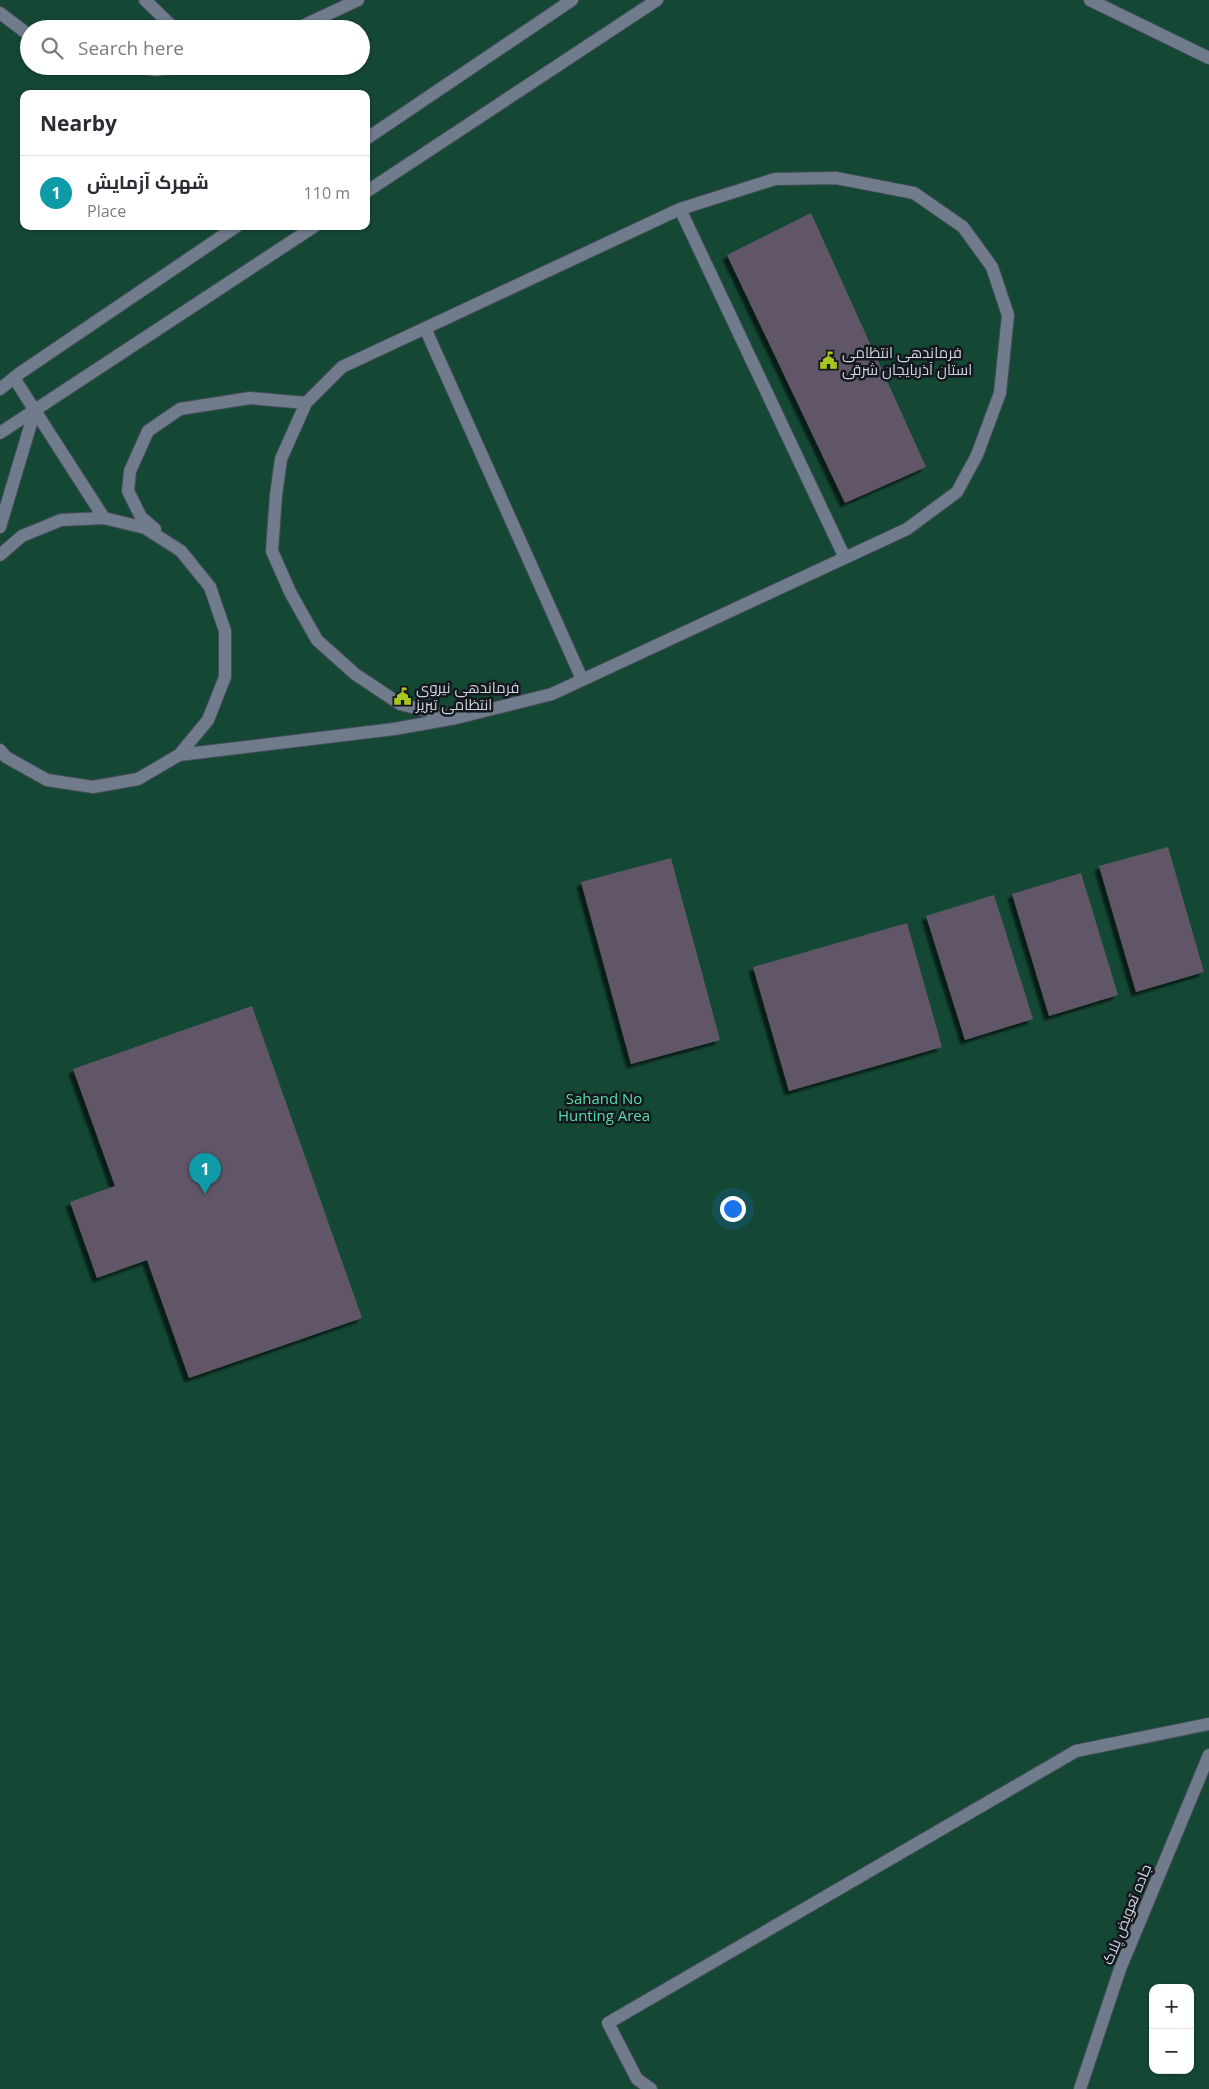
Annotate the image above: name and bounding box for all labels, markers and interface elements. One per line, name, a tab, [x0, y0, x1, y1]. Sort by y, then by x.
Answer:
search box	[20, 20, 370, 75]
icon: search	[38, 34, 66, 62]
text: Search here	[78, 35, 184, 61]
text: Nearby	[40, 109, 117, 137]
text: شهرک آزمایش	[87, 169, 209, 195]
text: 1	[51, 182, 61, 204]
text: 110 m	[304, 182, 350, 204]
text: Place	[87, 200, 126, 222]
place label: فرماندهی انتظامی استان آذربایجان شرقی	[842, 342, 972, 380]
public building icon: فرماندهی انتظامی استان آذربایجان شرقی	[818, 351, 838, 371]
place label: فرماندهی نیروی انتظامی تبریز	[415, 677, 519, 715]
public building icon: فرماندهی نیروی انتظامی تبریز	[392, 686, 412, 706]
park label: Sahand No Hunting Area	[558, 1088, 650, 1125]
pin: 1	[189, 1153, 221, 1194]
your location	[720, 1196, 746, 1222]
street label: جاده تعویض پلاک	[1097, 1861, 1156, 1968]
map controls	[1149, 1984, 1194, 2074]
button: +	[1149, 1984, 1194, 2029]
button: −	[1149, 2029, 1194, 2074]

